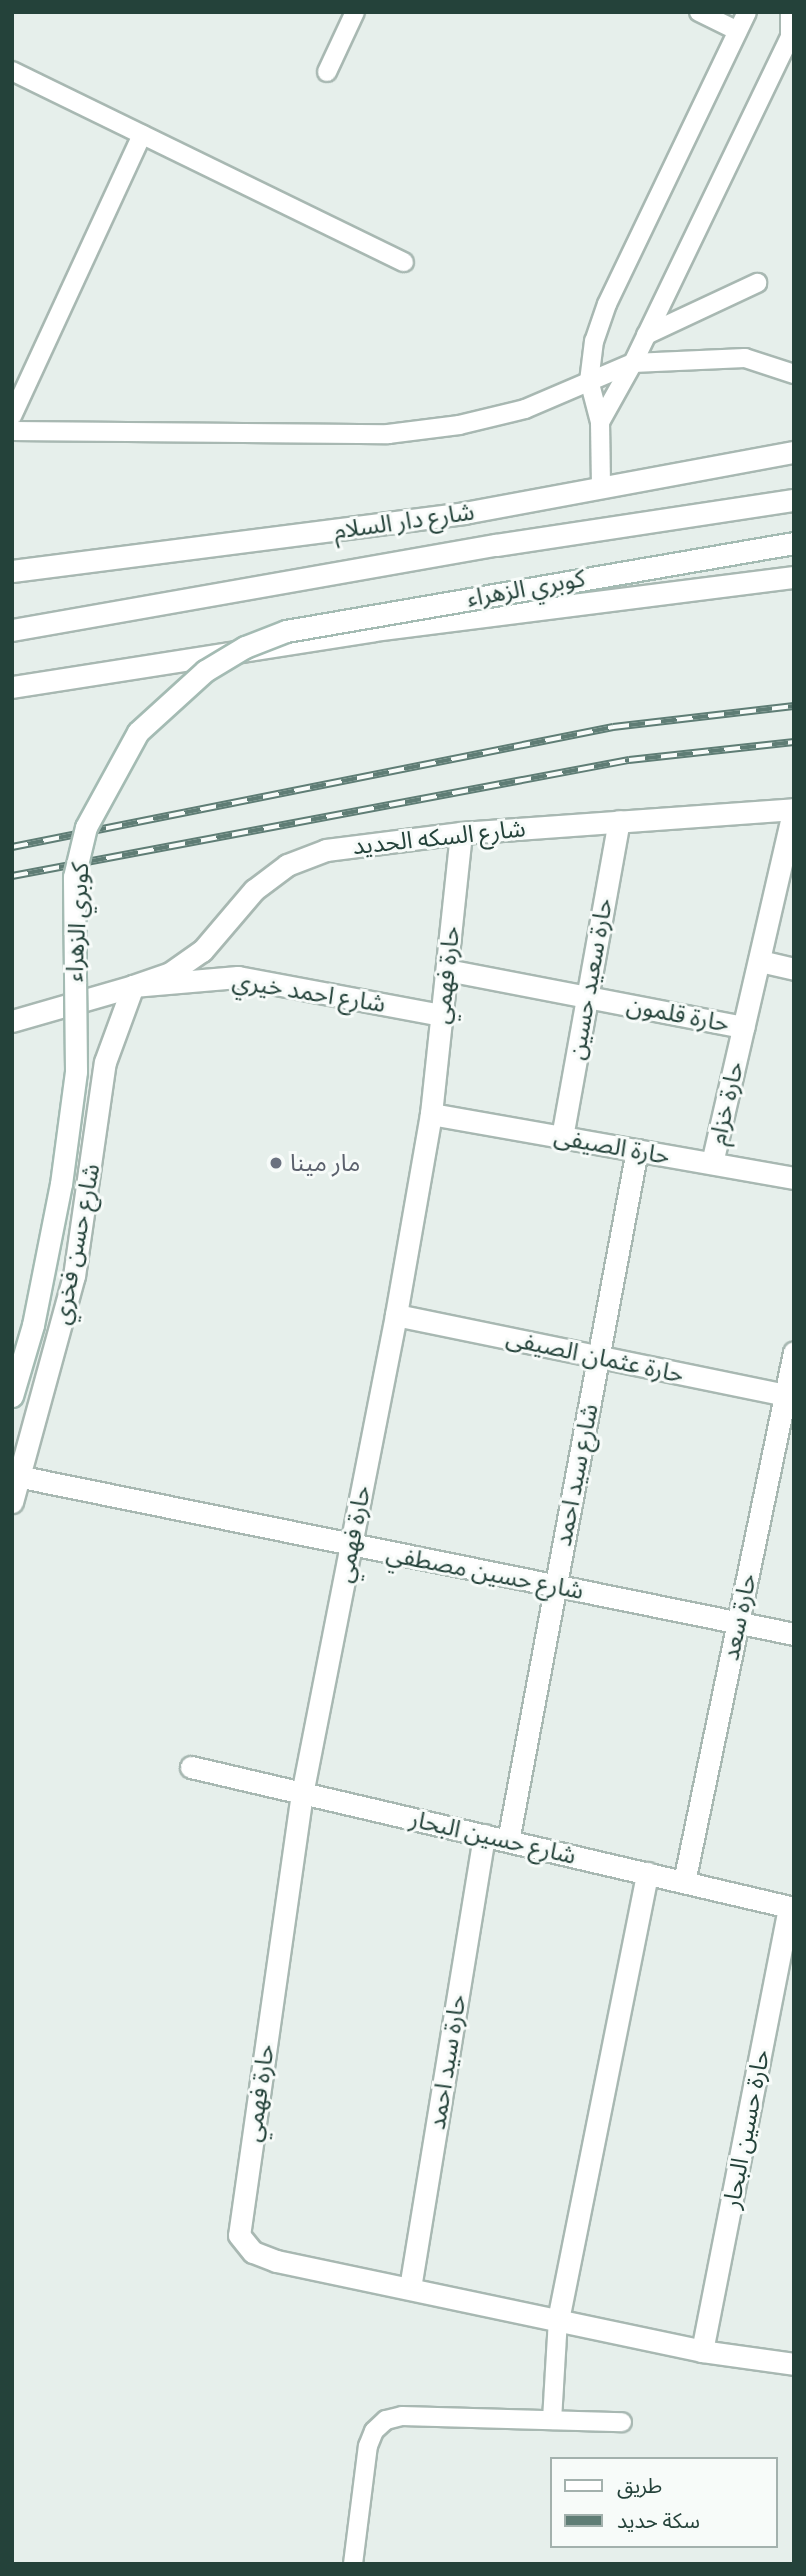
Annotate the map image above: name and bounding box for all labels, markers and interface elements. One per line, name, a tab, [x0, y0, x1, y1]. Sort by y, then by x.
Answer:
street label: شارع دار السلام	[332, 497, 476, 545]
street label: كوبري الزهراء	[465, 563, 587, 613]
street label: شارع السكه الحديد	[351, 814, 527, 860]
street label: كوبري الزهراء	[59, 862, 95, 982]
street label: حارة سعيد حسين	[562, 896, 618, 1062]
street label: حارة فهمي	[427, 925, 465, 1025]
street label: شارع احمد خيري	[230, 966, 388, 1018]
street label: حارة قلمون	[624, 990, 732, 1038]
street label: حارة خزام	[702, 1059, 750, 1147]
street label: حارة الصيفى	[552, 1122, 672, 1170]
place label: مار مينا	[290, 1149, 360, 1177]
marker: مار مينا	[268, 1155, 284, 1171]
street label: شارع حسن فخري	[46, 1161, 106, 1327]
street label: حارة عثمان الصيفى	[504, 1323, 686, 1389]
street label: شارع سيد احمد	[548, 1401, 604, 1549]
street label: حارة فهمي	[329, 1483, 377, 1585]
street label: شارع حسين مصطفي	[384, 1539, 586, 1605]
street label: حارة سعد	[716, 1571, 762, 1663]
street label: شارع حسين البحار	[407, 1804, 579, 1870]
street label: حارة سيد احمد	[422, 1992, 472, 2132]
street label: حارة فهمي	[238, 2042, 280, 2144]
street label: حارة حسين البحار	[716, 2047, 776, 2211]
legend	[550, 2457, 778, 2548]
text: طريق	[617, 2469, 662, 2501]
text: سكة حديد	[617, 2504, 700, 2536]

